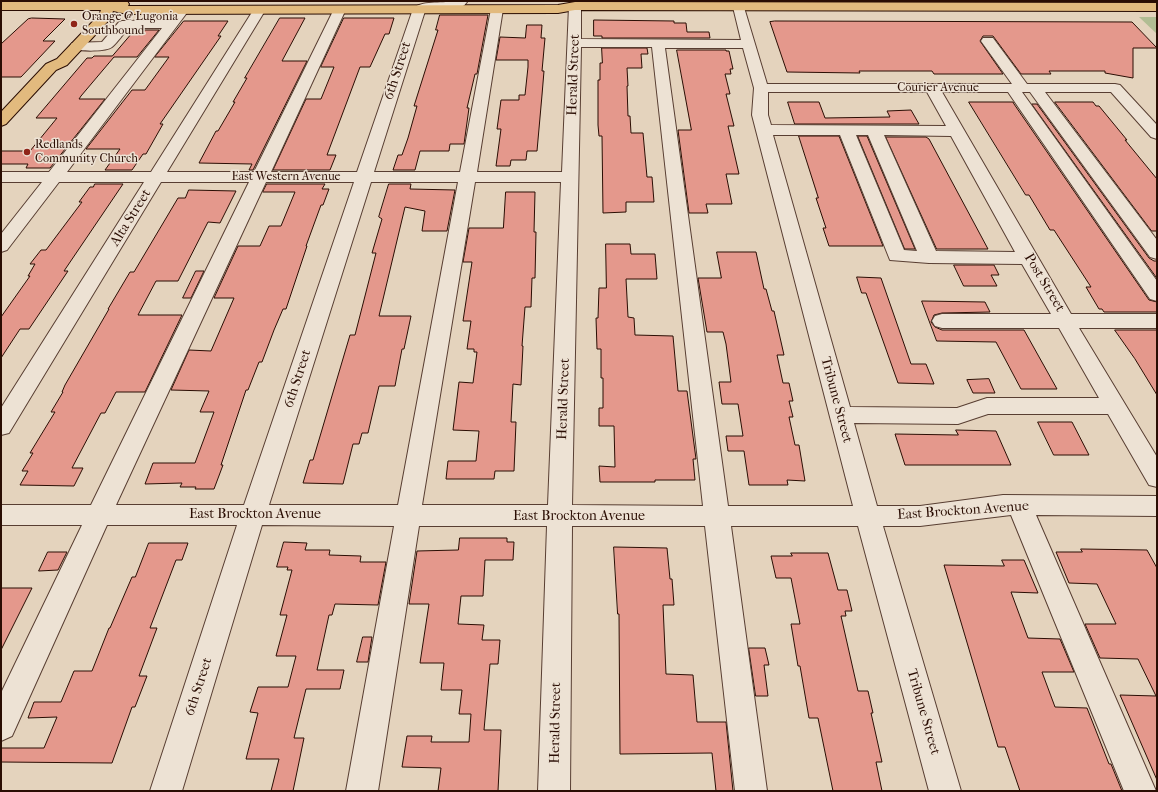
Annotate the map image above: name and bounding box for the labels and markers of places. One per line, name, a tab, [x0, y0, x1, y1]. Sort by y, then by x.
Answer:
place label: Orange @ Lugonia Southbound	[82, 10, 178, 38]
marker: Orange @ Lugonia Southbound	[69, 19, 79, 29]
place label: Redlands Community Church	[35, 138, 138, 166]
marker: Redlands Community Church	[22, 147, 32, 157]

